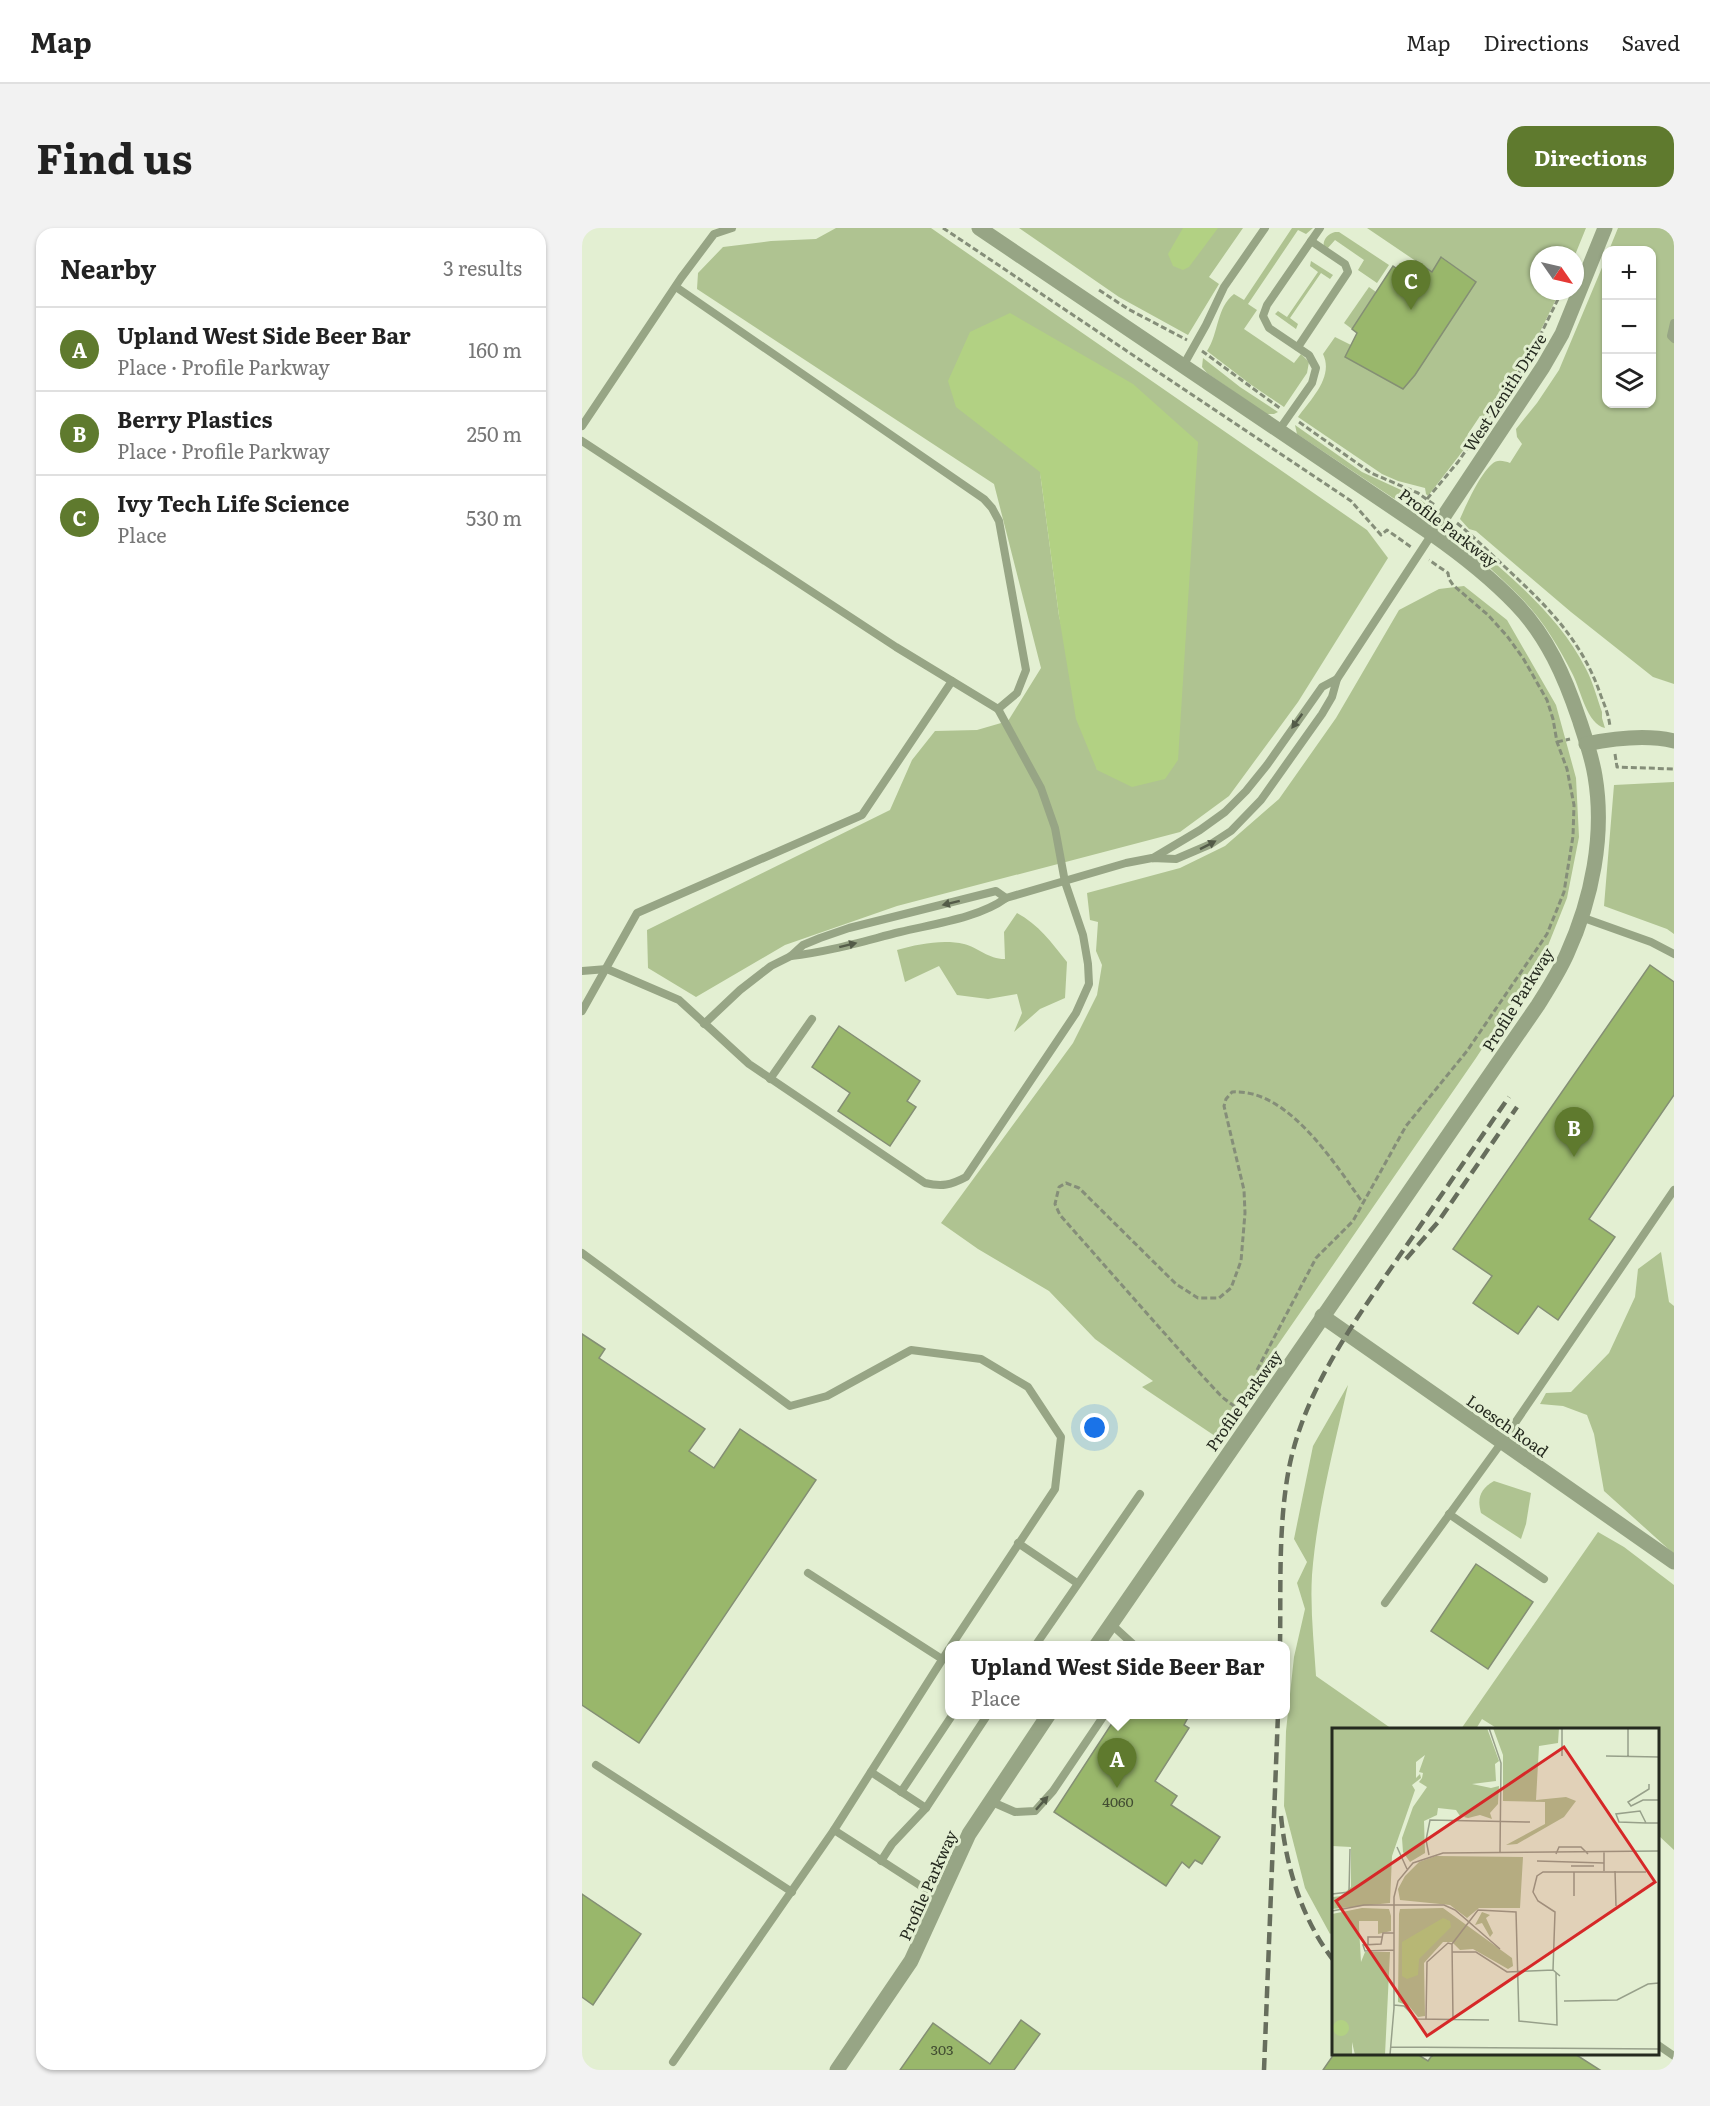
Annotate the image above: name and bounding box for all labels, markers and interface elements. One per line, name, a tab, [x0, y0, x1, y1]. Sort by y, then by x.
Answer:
text: Map	[30, 20, 92, 62]
text: Map	[1406, 26, 1451, 57]
text: Directions	[1484, 26, 1589, 57]
text: Saved	[1622, 26, 1680, 57]
text: Find us	[36, 125, 193, 187]
button: Directions	[1507, 126, 1674, 187]
north arrow	[1530, 246, 1584, 300]
map controls	[1602, 246, 1656, 408]
button: +	[1602, 246, 1656, 300]
text: Nearby	[60, 248, 156, 287]
text: 3 results	[443, 252, 522, 282]
pin: C	[1392, 260, 1430, 310]
button: −	[1602, 300, 1656, 354]
text: Upland West Side Beer Bar	[117, 318, 411, 351]
street label: West Zenith Drive	[1457, 328, 1551, 456]
text: A	[72, 334, 87, 364]
text: 160 m	[468, 334, 522, 364]
text: Place · Profile Parkway	[117, 351, 330, 381]
button: layers	[1602, 354, 1656, 408]
text: Berry Plastics	[117, 402, 272, 435]
text: B	[73, 418, 86, 448]
text: 250 m	[467, 418, 522, 448]
text: Place · Profile Parkway	[117, 435, 330, 465]
street label: Profile Parkway	[1394, 482, 1504, 573]
text: Ivy Tech Life Science	[117, 486, 349, 519]
text: C	[72, 502, 87, 532]
text: 530 m	[466, 502, 522, 532]
text: Place	[117, 519, 167, 549]
one-way arrow	[1291, 712, 1303, 728]
one-way arrow	[1199, 840, 1216, 849]
one-way arrow	[941, 898, 960, 908]
one-way arrow	[839, 939, 857, 949]
street label: Profile Parkway	[1475, 942, 1559, 1056]
pin: B	[1554, 1108, 1594, 1157]
street label: Profile Parkway	[1199, 1344, 1287, 1456]
street label: Loesch Road	[1462, 1388, 1554, 1462]
your location	[1080, 1413, 1109, 1442]
popup	[945, 1641, 1290, 1719]
text: Upland West Side Beer Bar	[971, 1649, 1264, 1682]
text: Place	[971, 1682, 1020, 1712]
inset map	[1332, 1728, 1659, 2055]
pin: A	[1098, 1738, 1136, 1788]
house number: 4060	[1102, 1791, 1134, 1811]
one-way arrow	[1035, 1796, 1049, 1811]
street label: Profile Parkway	[892, 1825, 962, 1944]
house number: 303	[930, 2039, 954, 2059]

